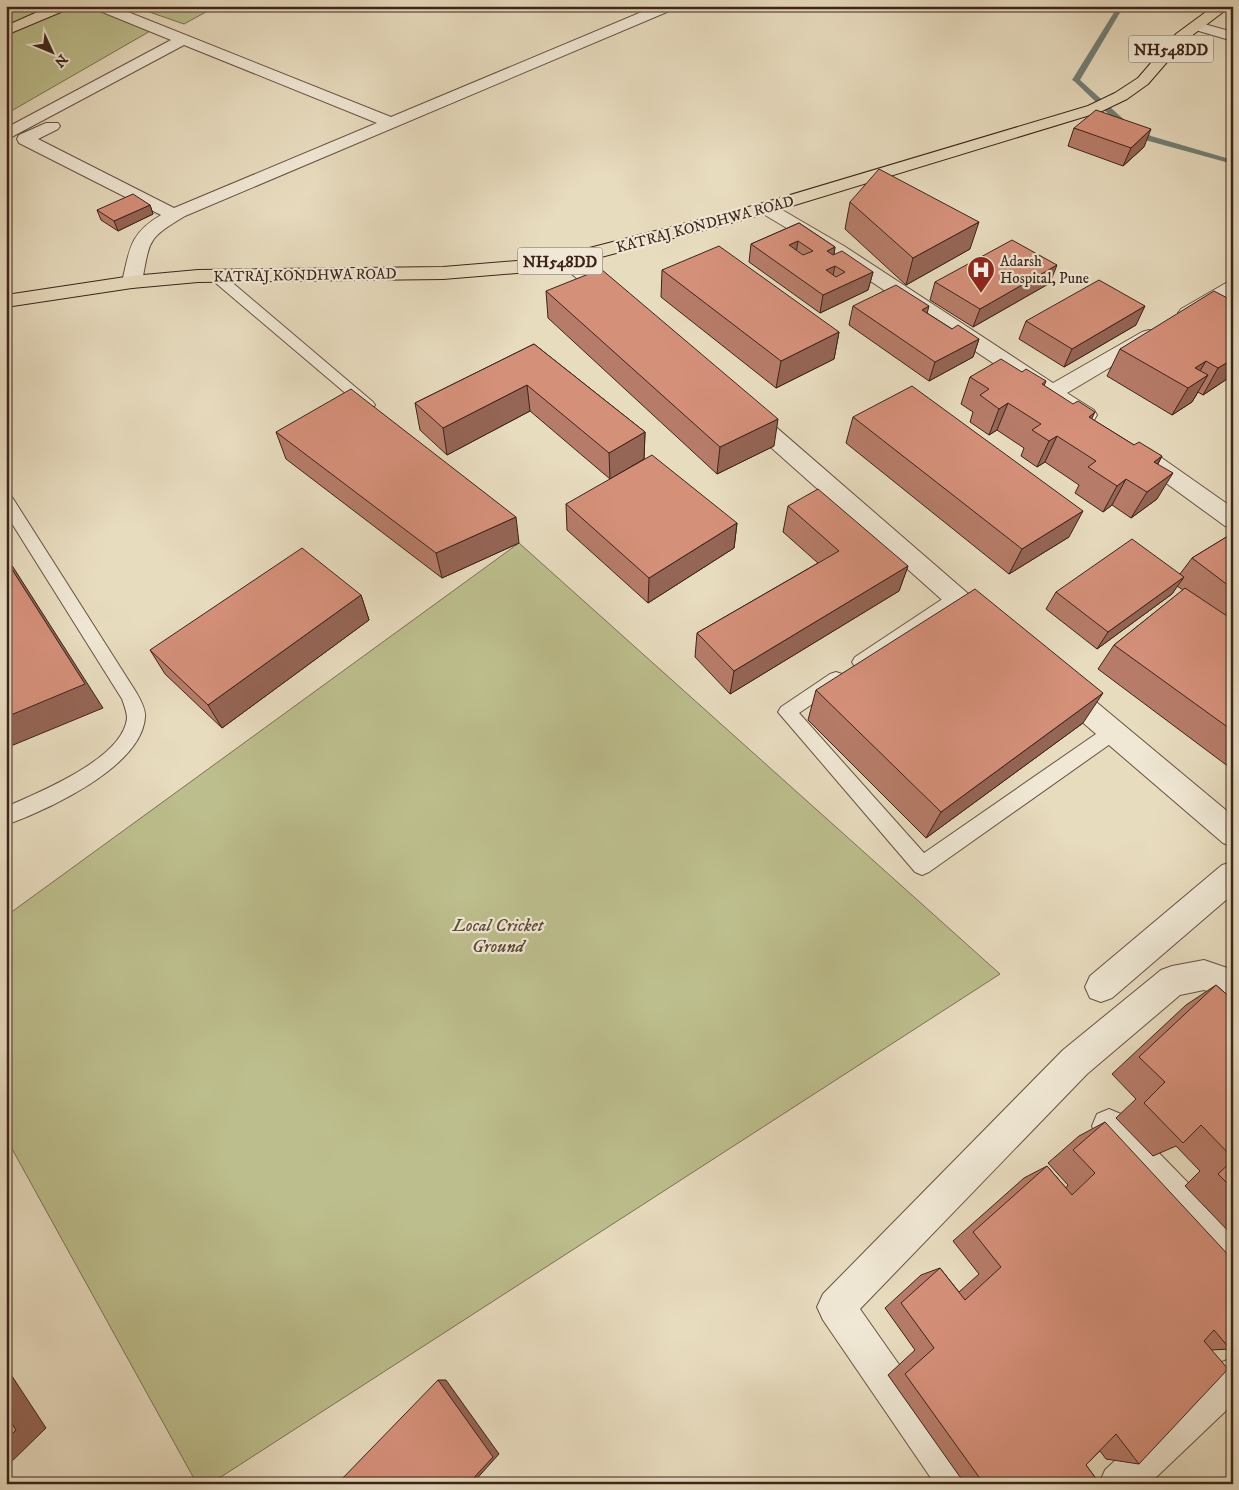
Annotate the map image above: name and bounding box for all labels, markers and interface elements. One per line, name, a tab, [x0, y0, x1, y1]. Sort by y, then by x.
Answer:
north arrow	[28, 28, 78, 78]
road number: NH548DD	[1128, 36, 1214, 62]
text: N	[50, 50, 71, 71]
street label: KATRAJ KONDHWA ROAD	[614, 192, 796, 257]
road number: NH548DD	[518, 248, 602, 274]
place label: Adarsh Hospital, Pune	[1000, 252, 1089, 288]
hospital icon: Adarsh Hospital, Pune	[966, 255, 996, 294]
street label: KATRAJ KONDHWA ROAD	[213, 264, 397, 287]
park label: Local Cricket Ground	[452, 915, 545, 958]

